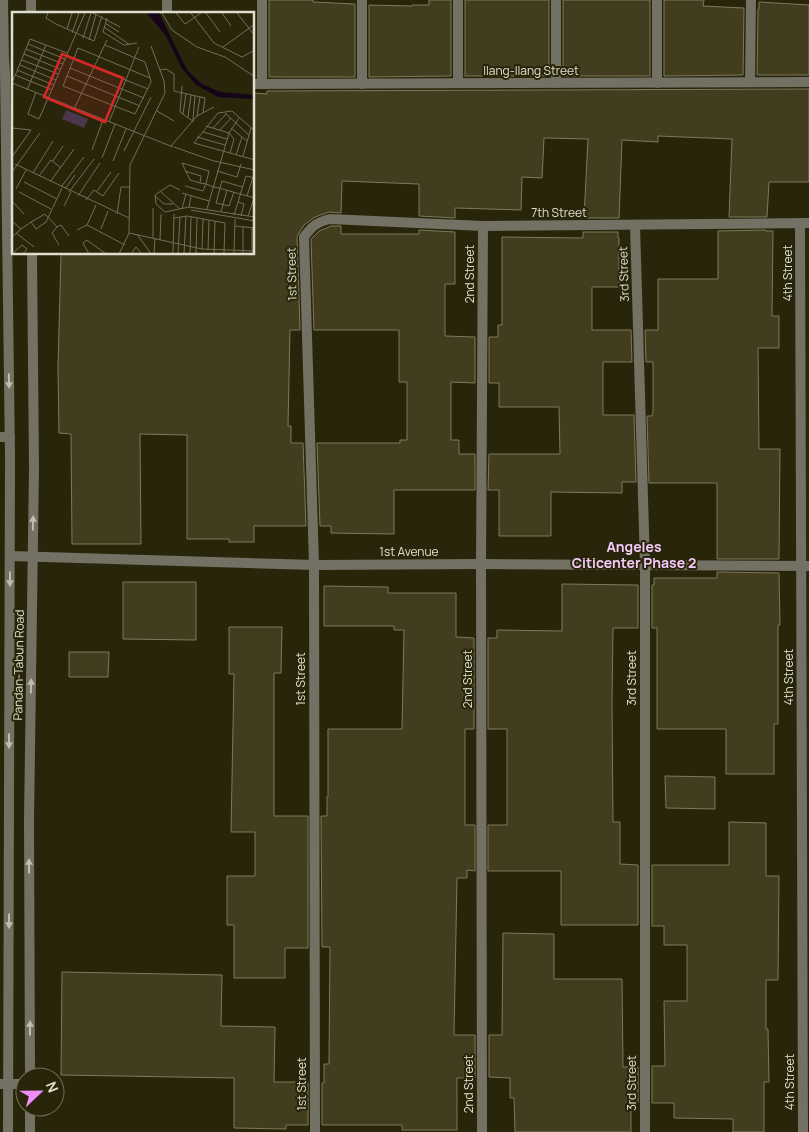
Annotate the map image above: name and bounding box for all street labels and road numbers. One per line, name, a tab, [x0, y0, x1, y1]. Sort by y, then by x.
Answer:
street label: Ilang-Ilang Street	[483, 62, 579, 79]
street label: 7th Street	[531, 204, 587, 221]
street label: 2nd Street	[461, 244, 478, 303]
street label: 4th Street	[779, 244, 796, 301]
street label: 3rd Street	[614, 246, 633, 302]
street label: 1st Street	[283, 247, 300, 301]
street label: 1st Avenue	[379, 543, 439, 560]
street label: Pandan-Tabun Road	[9, 609, 28, 721]
street label: 4th Street	[780, 648, 797, 705]
street label: 2nd Street	[459, 649, 476, 708]
street label: 3rd Street	[623, 650, 640, 706]
street label: 1st Street	[292, 652, 309, 706]
street label: 4th Street	[781, 1053, 798, 1110]
street label: 2nd Street	[460, 1054, 477, 1113]
street label: 3rd Street	[623, 1055, 640, 1111]
street label: 1st Street	[293, 1057, 310, 1111]

